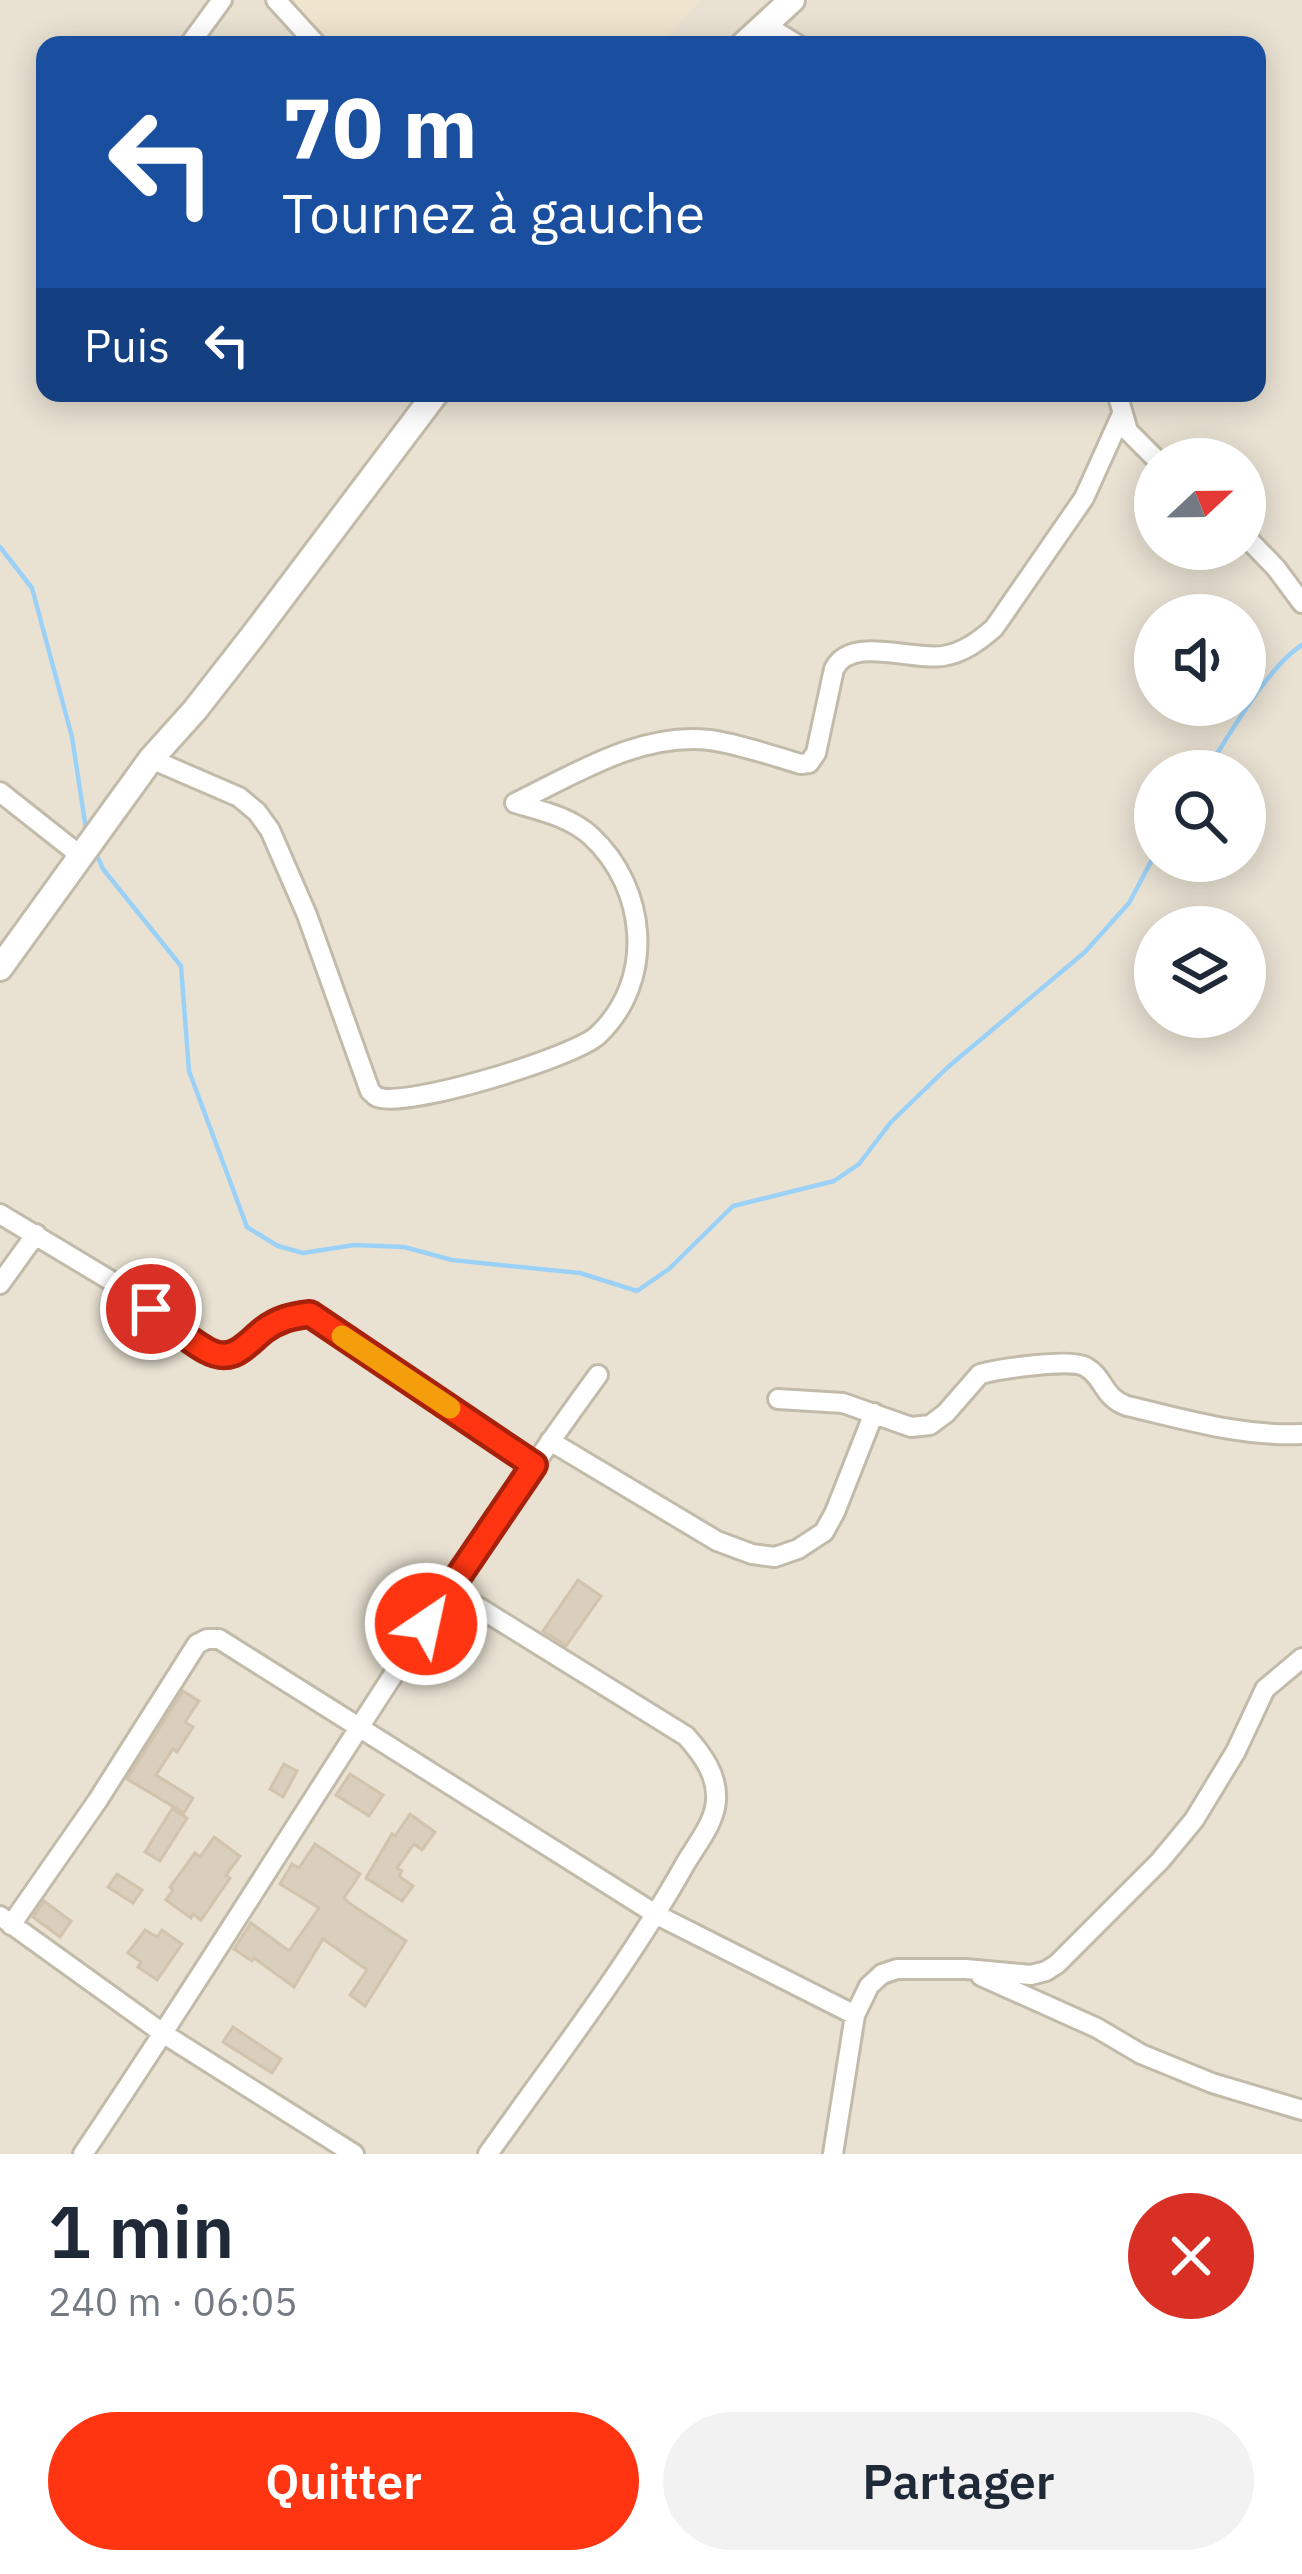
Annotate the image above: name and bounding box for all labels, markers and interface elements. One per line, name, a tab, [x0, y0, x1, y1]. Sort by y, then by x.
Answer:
text: 70 m	[282, 72, 478, 181]
icon: left	[84, 84, 240, 240]
text: Tournez à gauche	[282, 178, 705, 248]
icon: left	[194, 312, 260, 378]
text: Puis	[84, 316, 170, 374]
north arrow	[1134, 438, 1266, 570]
map controls	[1134, 438, 1266, 1038]
button: sound	[1134, 594, 1266, 726]
button: search	[1134, 750, 1266, 882]
button: layers	[1134, 906, 1266, 1038]
pin	[100, 1258, 202, 1360]
icon: arrive	[118, 1276, 184, 1342]
position arrow	[363, 1561, 489, 1687]
text: 1 min	[48, 2184, 234, 2278]
button: close	[1128, 2193, 1254, 2319]
text: 240 m · 06:05	[48, 2276, 298, 2327]
button: Quitter	[48, 2412, 639, 2550]
button: Partager	[663, 2412, 1254, 2550]

